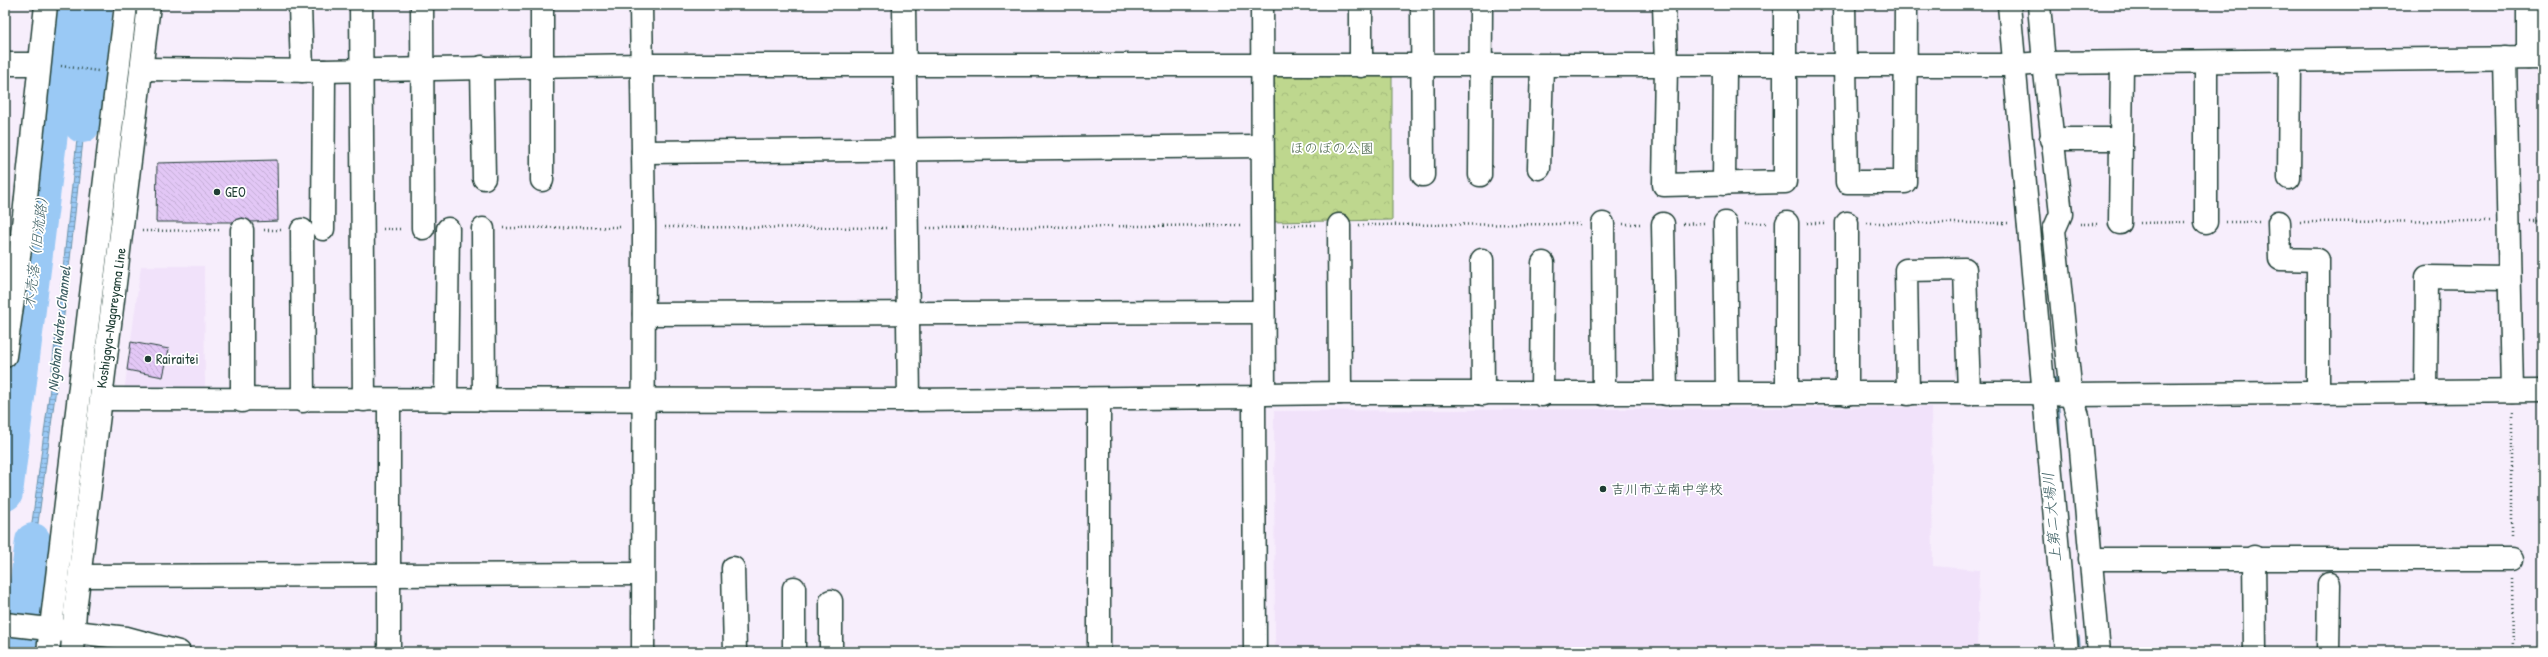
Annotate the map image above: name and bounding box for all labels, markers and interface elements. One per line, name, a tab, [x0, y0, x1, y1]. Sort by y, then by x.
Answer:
park label: ほのぼの公園	[1290, 138, 1374, 157]
place label: GEO	[225, 182, 246, 201]
marker: GEO	[212, 187, 222, 197]
water label: 木売落（旧流路）	[18, 188, 53, 310]
street label: Koshigaya-Nagareyama Line	[91, 246, 131, 390]
water label: Nigohan Water Channel	[41, 264, 76, 393]
place label: Rairaitei	[156, 349, 199, 368]
marker: Rairaitei	[143, 354, 153, 364]
water label: 上第二大場川	[2037, 471, 2066, 563]
place label: 吉川市立南中学校	[1611, 479, 1723, 498]
marker: 吉川市立南中学校	[1598, 484, 1608, 494]

